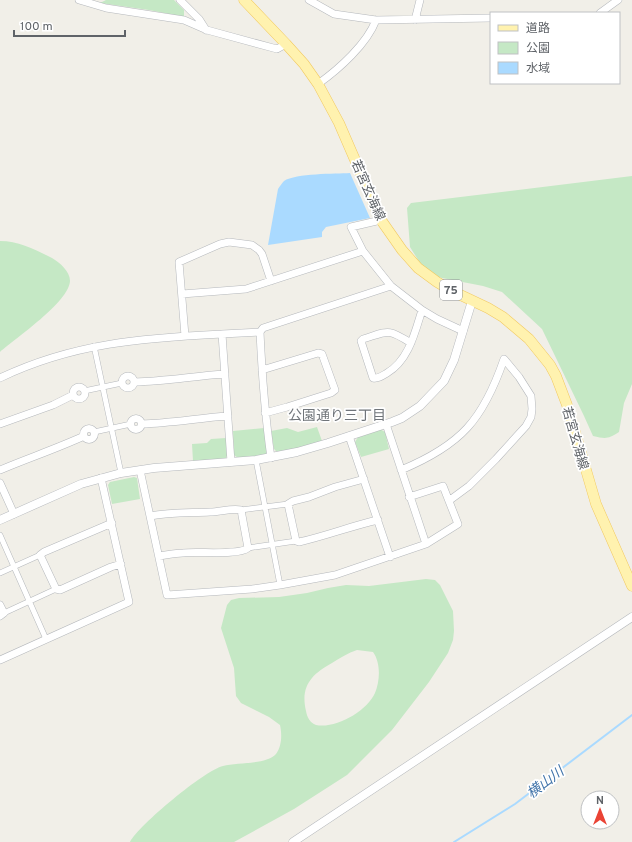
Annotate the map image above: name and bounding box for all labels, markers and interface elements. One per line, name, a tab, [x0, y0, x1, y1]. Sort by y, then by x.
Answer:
scale bar	[14, 12, 125, 38]
legend	[490, 12, 620, 84]
text: 100 m	[20, 19, 53, 35]
text: 道路	[526, 21, 550, 37]
text: 公園	[526, 41, 550, 57]
text: 水域	[526, 61, 550, 77]
street label: 若宮玄海線	[347, 157, 389, 224]
road number: 75	[440, 280, 462, 300]
street label: 若宮玄海線	[557, 405, 592, 472]
district label: 公園通り三丁目	[288, 408, 386, 425]
water label: 横山川	[524, 763, 569, 803]
north arrow	[580, 790, 620, 830]
text: N	[596, 794, 604, 808]

